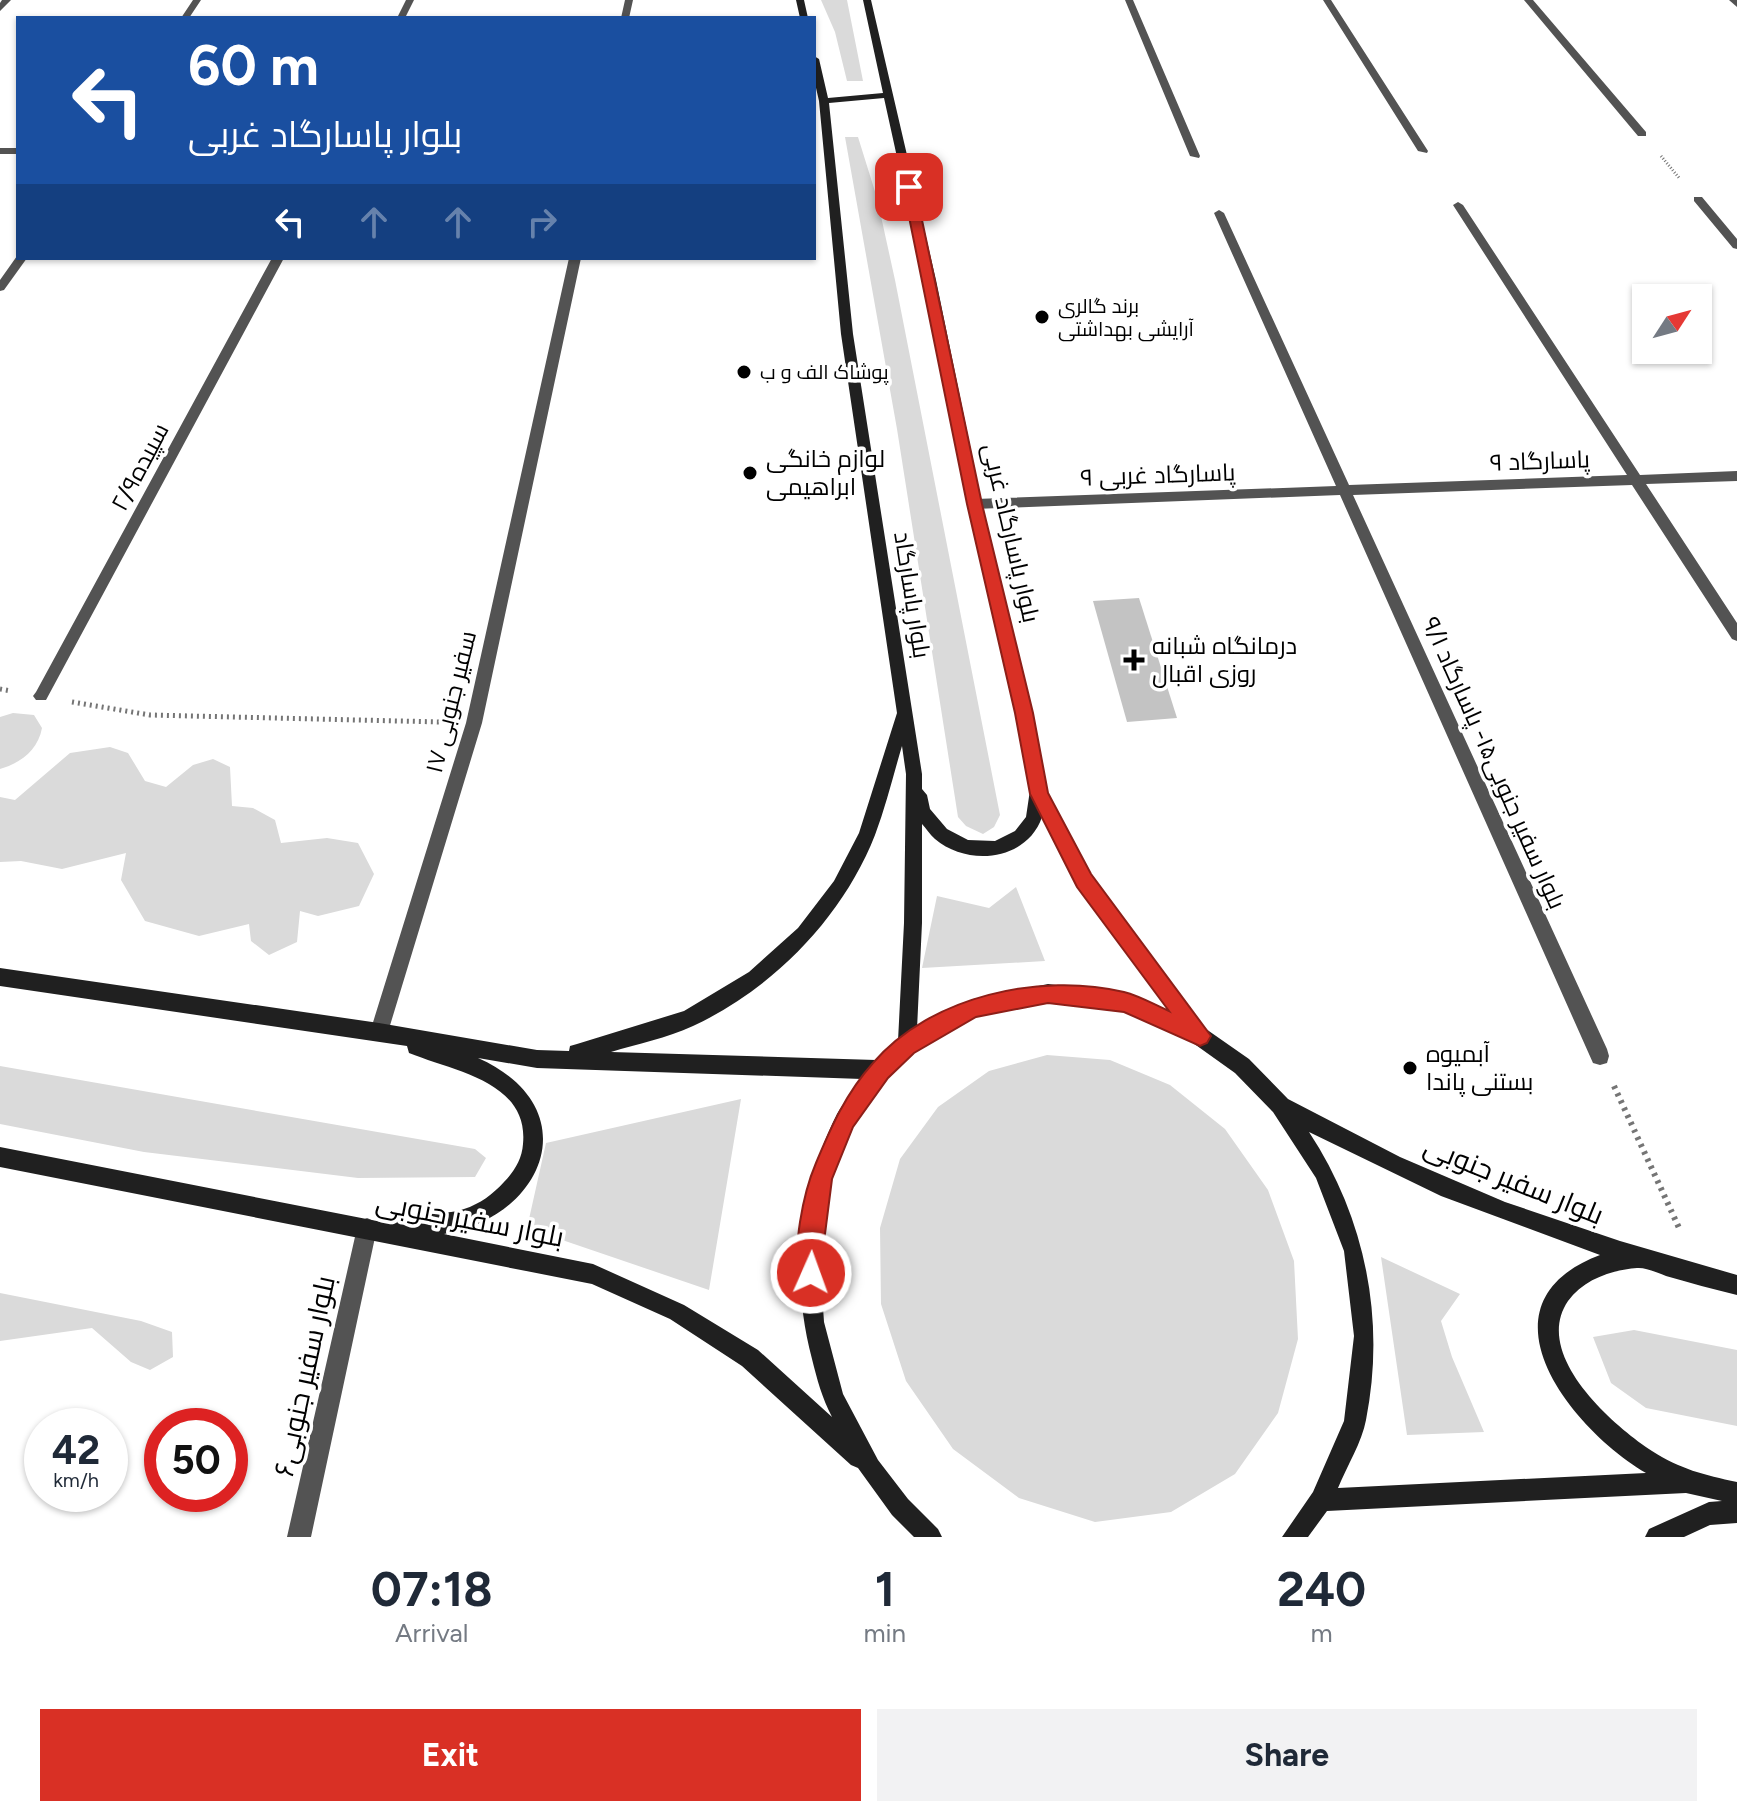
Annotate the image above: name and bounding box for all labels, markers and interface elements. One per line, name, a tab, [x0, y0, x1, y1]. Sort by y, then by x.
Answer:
text: 60 m	[188, 32, 319, 99]
icon: left	[56, 48, 160, 152]
text: بلوار پاسارگاد غربی	[188, 113, 462, 156]
pin	[875, 153, 943, 221]
icon: arrive	[887, 165, 931, 209]
icon: left	[268, 200, 312, 244]
icon: ahead	[352, 200, 396, 244]
icon: ahead	[436, 200, 480, 244]
icon: right	[520, 200, 564, 244]
north arrow	[1632, 284, 1712, 364]
map controls	[1632, 284, 1712, 364]
place label: برند گالری آرایشی بهداشتی	[1058, 294, 1195, 342]
marker: برند گالری آرایشی بهداشتی	[1033, 308, 1051, 326]
place label: پوشاک الف و ب	[760, 360, 889, 385]
marker: پوشاک الف و ب	[735, 363, 753, 381]
street label: سپیده۲/۹	[104, 418, 176, 516]
street label: بلوار پاسارگاد غربی	[975, 441, 1046, 626]
place label: لوازم خانگی ابراهیمی	[766, 444, 885, 501]
street label: پاسارگاد ۹	[1490, 444, 1591, 479]
street label: پاسارگاد غربی ۹	[1080, 457, 1237, 494]
marker: لوازم خانگی ابراهیمی	[741, 464, 759, 482]
street label: بلوار پاسارگاد	[886, 529, 937, 661]
street label: بلوار سفیر جنوبی۱۵- پاسارگاد ۹/۱	[1415, 612, 1572, 914]
street label: سفیر جنوبی ۱۷	[419, 628, 482, 776]
place label: درمانگاه شبانه روزی اقبال	[1152, 631, 1297, 688]
marker: درمانگاه شبانه روزی اقبال	[1123, 649, 1145, 671]
place label: آبمیوه بستنی پاندا	[1426, 1039, 1534, 1098]
marker: آبمیوه بستنی پاندا	[1401, 1059, 1419, 1077]
street label: بلوار سفیر جنوبی	[1419, 1128, 1609, 1232]
street label: بلوار سفیر جنوبی	[373, 1184, 567, 1254]
position arrow	[769, 1231, 853, 1315]
street label: بلوار سفیر جنوبی۶	[266, 1273, 342, 1479]
speed limit sign: 50	[144, 1408, 248, 1512]
text: 42	[52, 1426, 100, 1474]
text: km/h	[53, 1468, 99, 1492]
text: 07:18	[371, 1560, 493, 1618]
text: 1	[875, 1560, 895, 1618]
text: 240	[1277, 1560, 1366, 1618]
text: Arrival	[395, 1617, 468, 1649]
text: min	[863, 1617, 906, 1649]
text: m	[1310, 1617, 1333, 1649]
button: Exit	[40, 1709, 861, 1801]
button: Share	[877, 1709, 1697, 1801]

